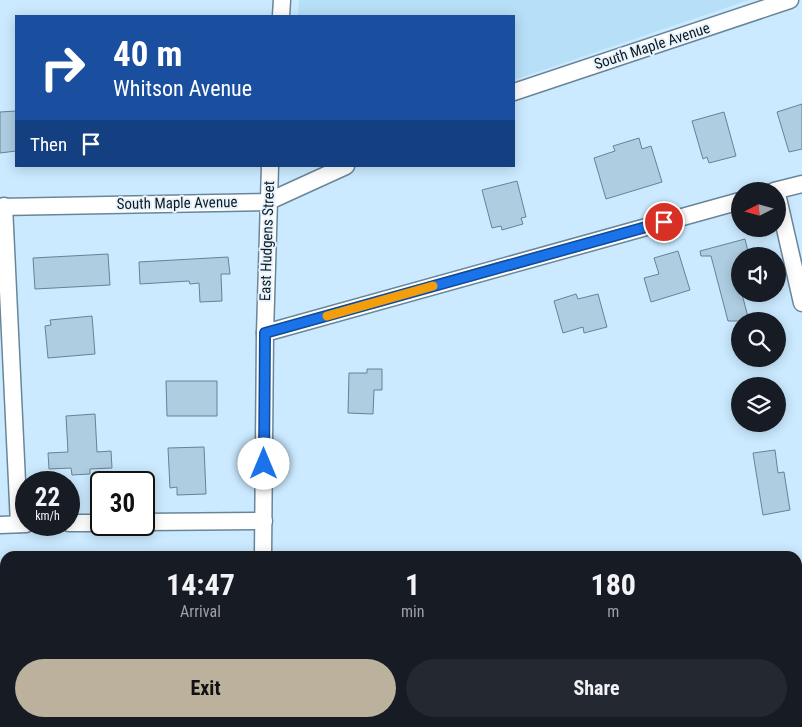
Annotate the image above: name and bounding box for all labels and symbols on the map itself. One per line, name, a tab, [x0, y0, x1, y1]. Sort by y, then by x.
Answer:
street label: South Maple Avenue	[592, 19, 712, 73]
street label: East Hudgens Street	[256, 180, 278, 302]
north arrow	[731, 182, 786, 238]
street label: South Maple Avenue	[117, 193, 237, 213]
pin	[643, 201, 685, 243]
position arrow	[237, 437, 289, 489]
speed limit sign: 30	[90, 471, 155, 536]

